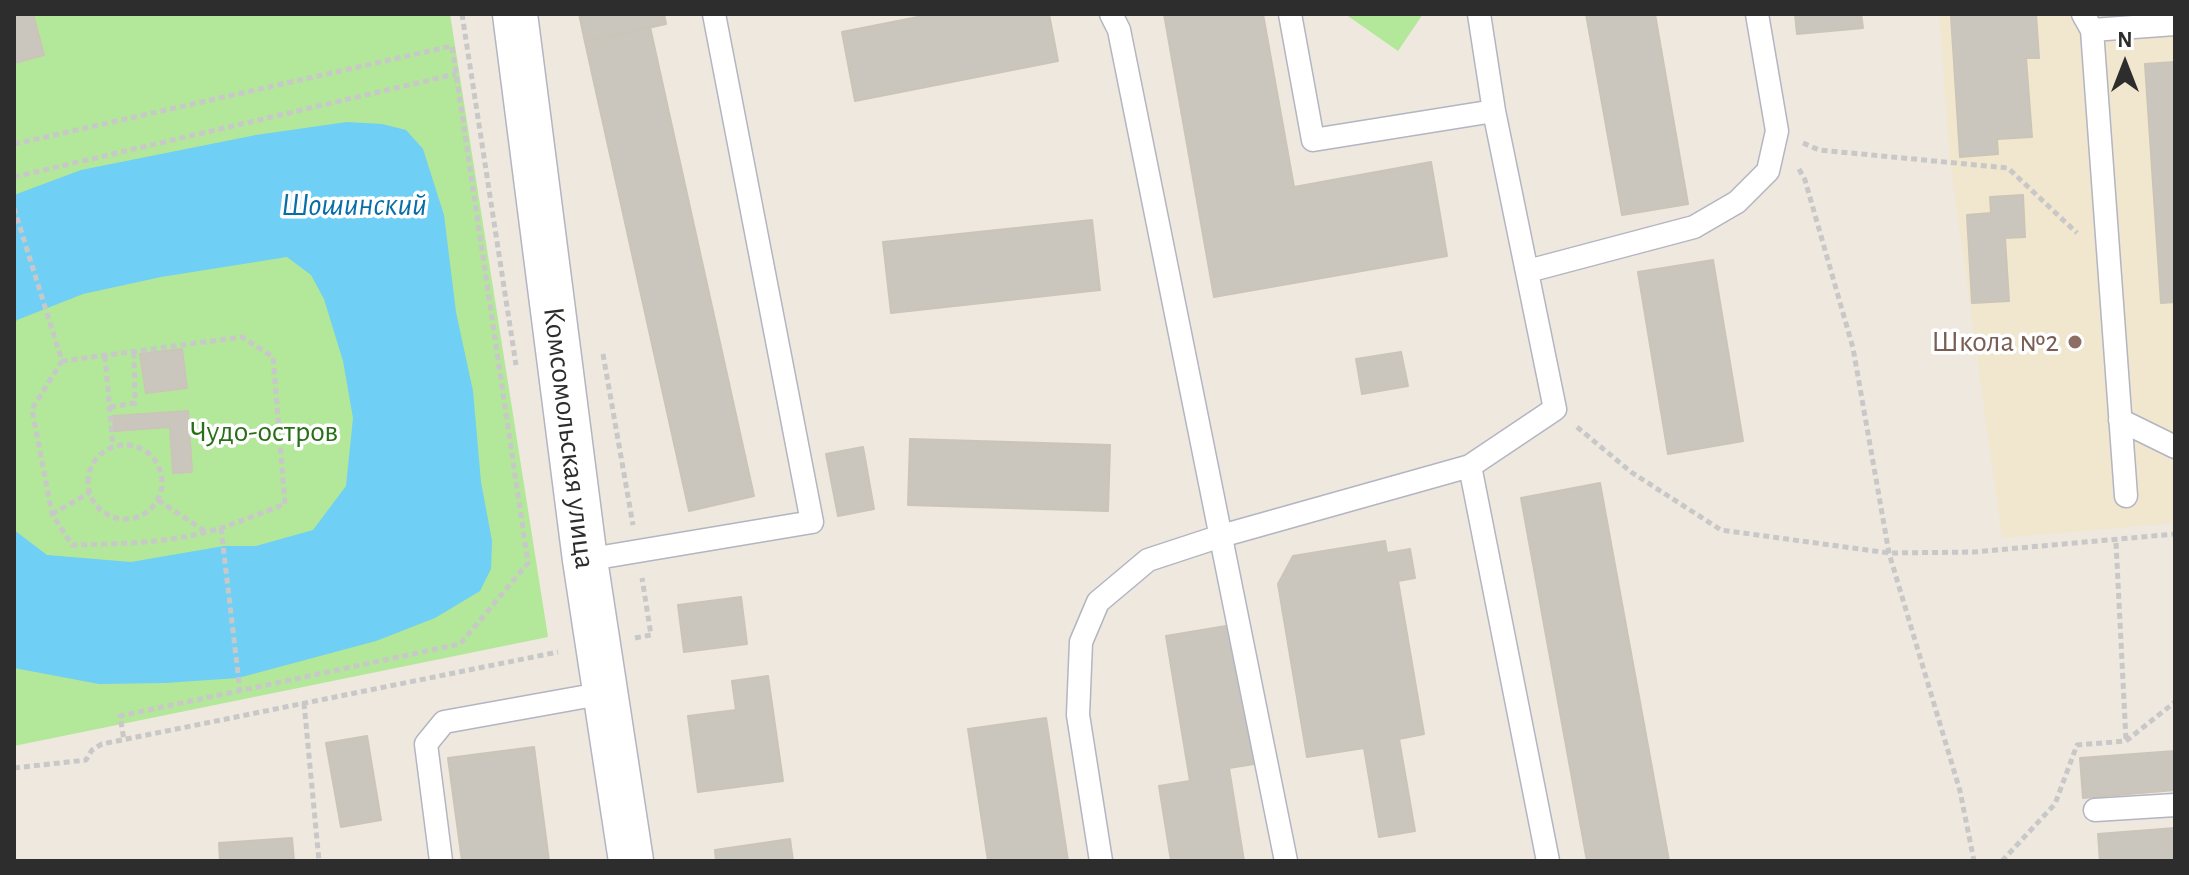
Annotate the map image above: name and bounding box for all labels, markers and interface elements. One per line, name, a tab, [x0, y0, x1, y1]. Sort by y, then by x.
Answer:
north arrow	[2085, 24, 2165, 104]
text: N	[2117, 29, 2133, 51]
water label: Шошинский	[281, 186, 427, 224]
street label: Комсомольская улица	[535, 305, 603, 571]
place label: Школа №2	[1931, 324, 2059, 360]
marker: Школа №2	[2066, 333, 2084, 351]
park label: Чудо-остров	[190, 414, 338, 450]

